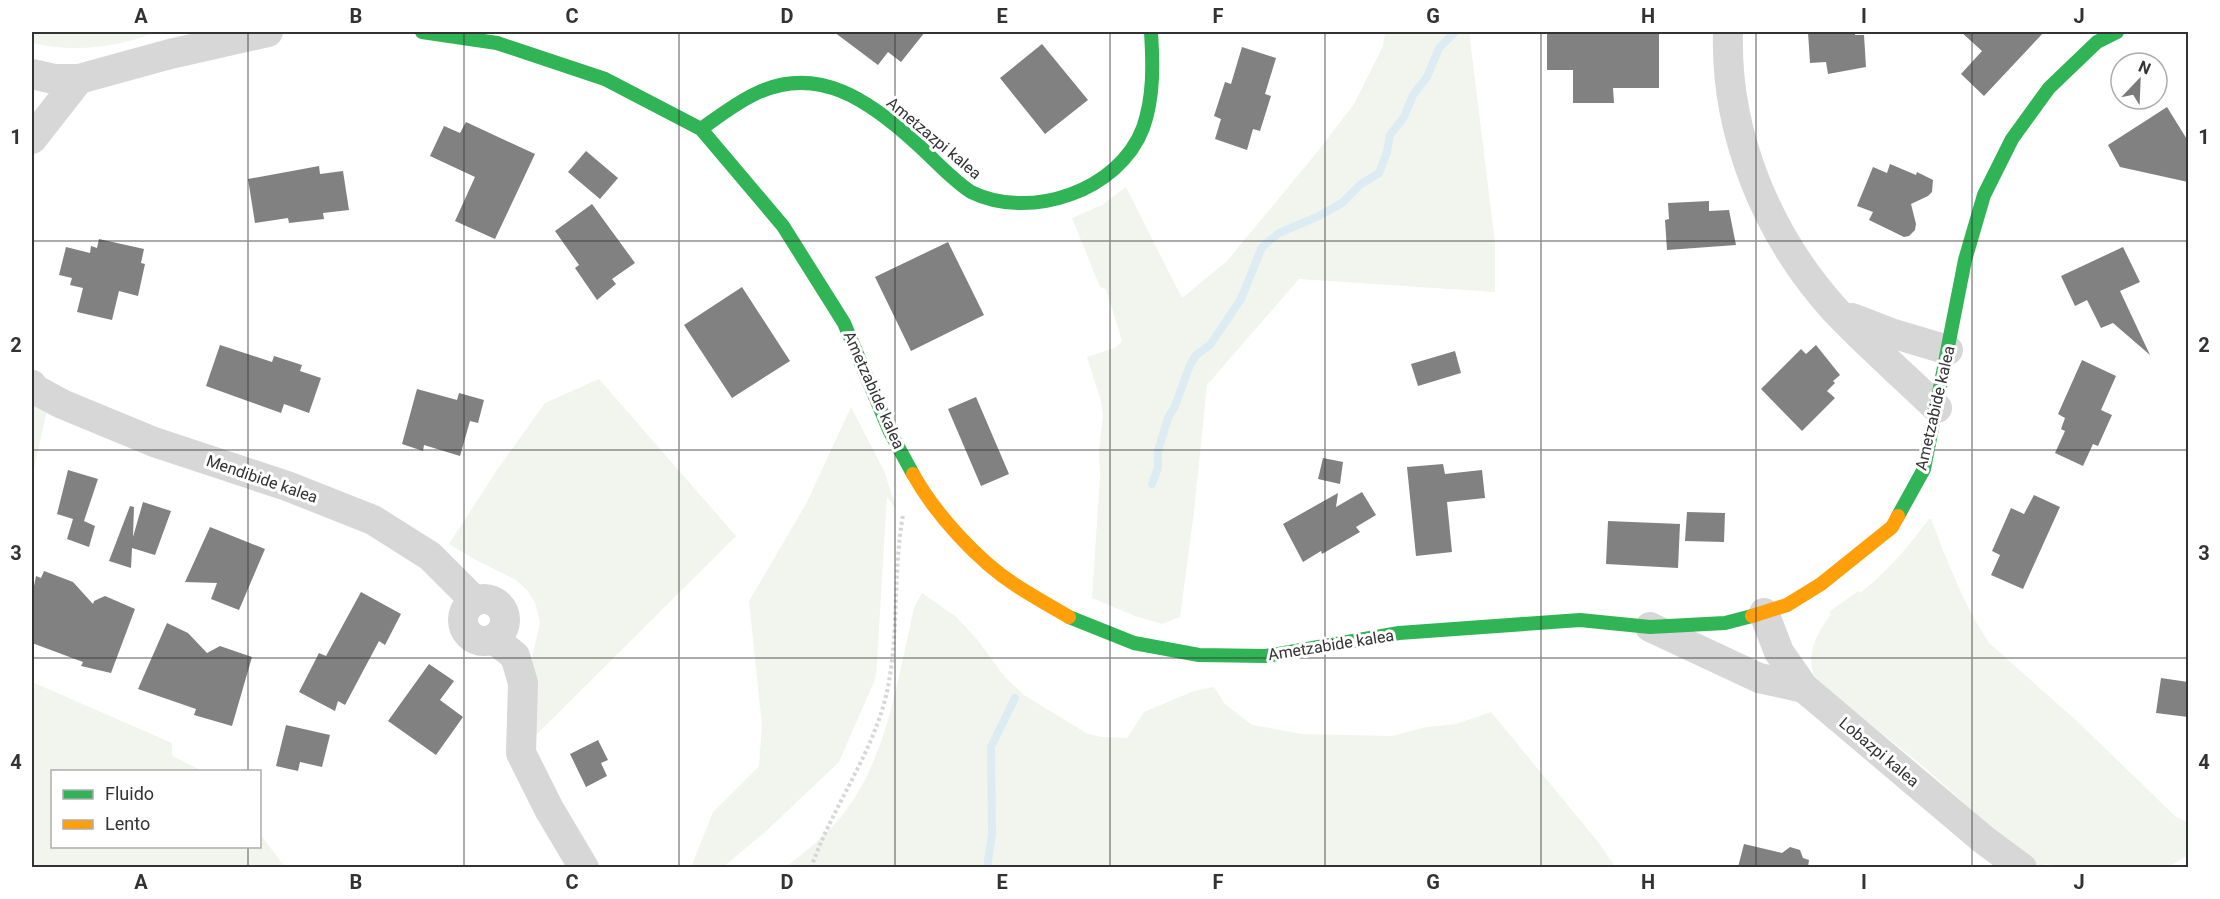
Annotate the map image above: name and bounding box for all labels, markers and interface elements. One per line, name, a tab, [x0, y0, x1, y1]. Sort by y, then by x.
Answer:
text: A	[134, 4, 148, 28]
text: B	[350, 4, 362, 28]
text: C	[565, 4, 579, 28]
text: D	[781, 4, 794, 28]
text: E	[996, 4, 1008, 28]
text: F	[1213, 4, 1224, 28]
text: G	[1426, 4, 1440, 28]
text: H	[1641, 4, 1655, 28]
text: I	[1861, 4, 1867, 28]
text: J	[2073, 4, 2085, 28]
north arrow	[2109, 51, 2169, 111]
text: N	[2136, 57, 2154, 79]
street label: Ametzazpi kalea	[883, 93, 985, 183]
text: 1	[10, 125, 22, 149]
text: 1	[2198, 125, 2210, 149]
street label: Ametzabide kalea	[839, 328, 909, 452]
text: 2	[10, 333, 22, 357]
text: 2	[2198, 333, 2210, 357]
street label: Ametzabide kalea	[1911, 344, 1959, 472]
street label: Mendibide kalea	[204, 451, 320, 507]
text: 3	[10, 541, 22, 565]
text: 3	[2198, 541, 2210, 565]
street label: Ametzabide kalea	[1267, 626, 1395, 664]
street label: Lobazpi kalea	[1835, 713, 1923, 791]
text: 4	[10, 750, 22, 774]
text: 4	[2198, 750, 2210, 774]
legend	[51, 770, 261, 848]
text: Fluido	[105, 783, 154, 804]
text: Lento	[105, 813, 150, 834]
text: A	[134, 870, 148, 894]
text: B	[350, 870, 362, 894]
text: C	[565, 870, 579, 894]
text: D	[781, 870, 794, 894]
text: E	[996, 870, 1008, 894]
text: F	[1213, 870, 1224, 894]
text: G	[1426, 870, 1440, 894]
text: H	[1641, 870, 1655, 894]
text: I	[1861, 870, 1867, 894]
text: J	[2073, 870, 2085, 894]

